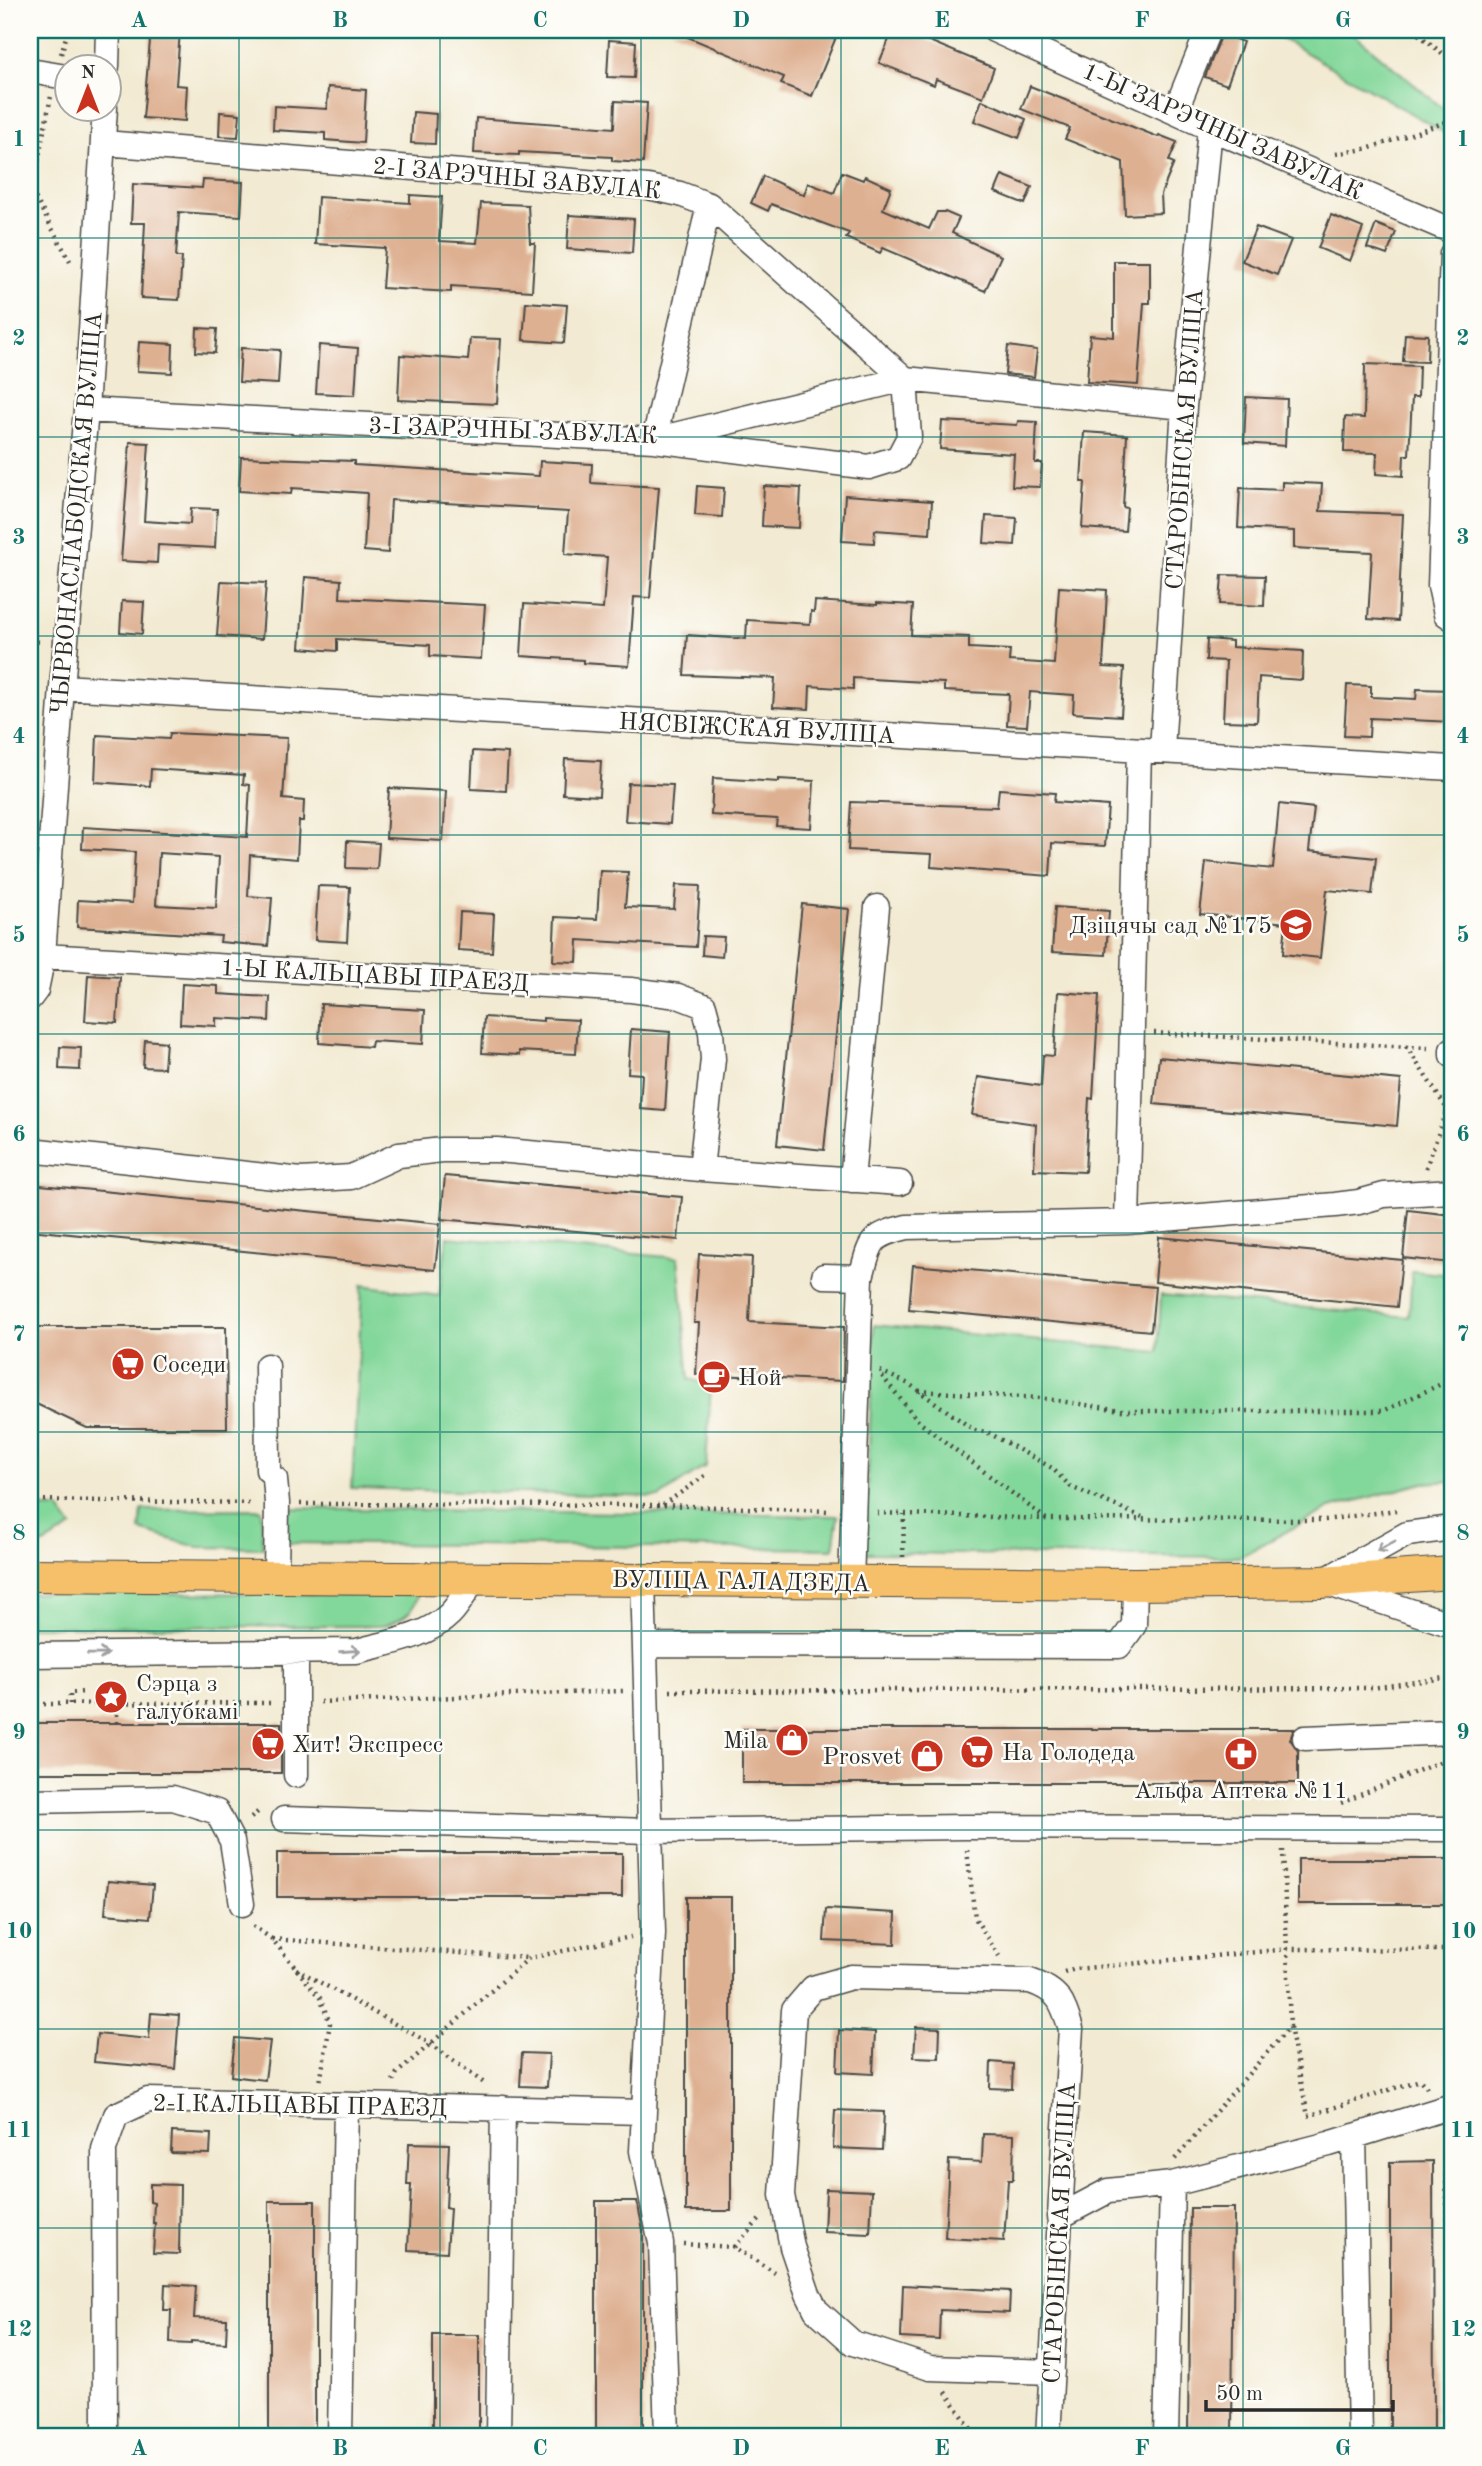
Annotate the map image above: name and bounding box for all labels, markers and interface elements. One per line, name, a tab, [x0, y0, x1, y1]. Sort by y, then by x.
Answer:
text: A	[130, 9, 148, 32]
text: B	[332, 9, 348, 32]
text: C	[532, 9, 548, 32]
text: D	[732, 9, 750, 32]
text: E	[934, 9, 950, 32]
text: F	[1134, 9, 1150, 32]
text: G	[1335, 9, 1351, 32]
north arrow	[52, 52, 122, 122]
street label: 1-Ы ЗАРЭЧНЫ ЗАВУЛАК	[1079, 60, 1366, 206]
text: N	[81, 64, 96, 83]
text: 1	[12, 128, 26, 151]
text: 1	[1456, 128, 1470, 151]
street label: 2-І ЗАРЭЧНЫ ЗАВУЛАК	[372, 155, 662, 205]
street label: СТАРОБІНСКАЯ ВУЛІЦА	[1163, 288, 1208, 591]
street label: ЧЫРВОНАСЛАБОДСКАЯ ВУЛІЦА	[48, 311, 108, 716]
text: 2	[12, 327, 26, 350]
text: 2	[1456, 327, 1470, 350]
street label: 3-І ЗАРЭЧНЫ ЗАВУЛАК	[368, 415, 658, 449]
text: 3	[12, 526, 26, 549]
text: 3	[1456, 526, 1470, 549]
street label: НЯСВІЖСКАЯ ВУЛІЦА	[618, 711, 896, 749]
text: 4	[12, 725, 26, 748]
text: 4	[1456, 725, 1470, 748]
school or university icon: Дзіцячы сад №175	[1277, 906, 1315, 944]
place label: Дзіцячы сад №175	[1069, 915, 1272, 939]
text: 5	[12, 924, 26, 947]
text: 5	[1456, 924, 1470, 947]
street label: 1-Ы КАЛЬЦАВЫ ПРАЕЗД	[220, 957, 530, 997]
text: 6	[12, 1123, 26, 1146]
text: 6	[1456, 1123, 1470, 1146]
text: 7	[12, 1323, 26, 1346]
text: 7	[1456, 1323, 1470, 1346]
supermarket icon: Соседи	[109, 1345, 147, 1383]
place label: Соседи	[152, 1354, 226, 1378]
cafe icon: Ной	[695, 1358, 733, 1396]
place label: Ной	[738, 1367, 782, 1391]
text: 8	[12, 1522, 26, 1545]
text: 8	[1456, 1522, 1470, 1545]
one-way arrow	[1376, 1539, 1396, 1553]
street label: ВУЛІЦА ГАЛАДЗЕДА	[612, 1569, 870, 1597]
one-way arrow	[338, 1644, 361, 1657]
one-way arrow	[86, 1647, 109, 1661]
place label: Сэрца з галубкамі	[136, 1673, 238, 1725]
place icon: Сэрца з галубкамі	[92, 1678, 130, 1716]
text: 9	[12, 1721, 26, 1744]
shop icon: Mila	[773, 1721, 811, 1759]
text: 9	[1456, 1721, 1470, 1744]
supermarket icon: Хит! Экспресс	[249, 1725, 287, 1763]
place label: Mila	[723, 1730, 768, 1754]
supermarket icon: На Голодеда	[958, 1733, 996, 1771]
place label: Хит! Экспресс	[292, 1734, 443, 1758]
pharmacy icon: Альфа Аптека №11	[1222, 1735, 1260, 1773]
shop icon: Prosvet	[908, 1737, 946, 1775]
place label: На Голодеда	[1002, 1742, 1135, 1766]
place label: Prosvet	[823, 1746, 902, 1770]
place label: Альфа Аптека №11	[1134, 1780, 1348, 1804]
text: 10	[6, 1920, 32, 1943]
text: 10	[1450, 1920, 1476, 1943]
street label: СТАРОБІНСКАЯ ВУЛІЦА	[1041, 2082, 1081, 2384]
street label: 2-І КАЛЬЦАВЫ ПРАЕЗД	[152, 2092, 447, 2122]
text: 11	[6, 2119, 32, 2142]
text: 11	[1450, 2119, 1476, 2142]
text: 12	[6, 2318, 32, 2341]
text: 12	[1450, 2318, 1476, 2341]
scale bar	[1206, 2368, 1393, 2412]
text: 50 m	[1216, 2384, 1263, 2405]
text: A	[130, 2437, 148, 2460]
text: B	[332, 2437, 348, 2460]
text: C	[532, 2437, 548, 2460]
text: D	[732, 2437, 750, 2460]
text: E	[934, 2437, 950, 2460]
text: F	[1134, 2437, 1150, 2460]
text: G	[1335, 2437, 1351, 2460]

